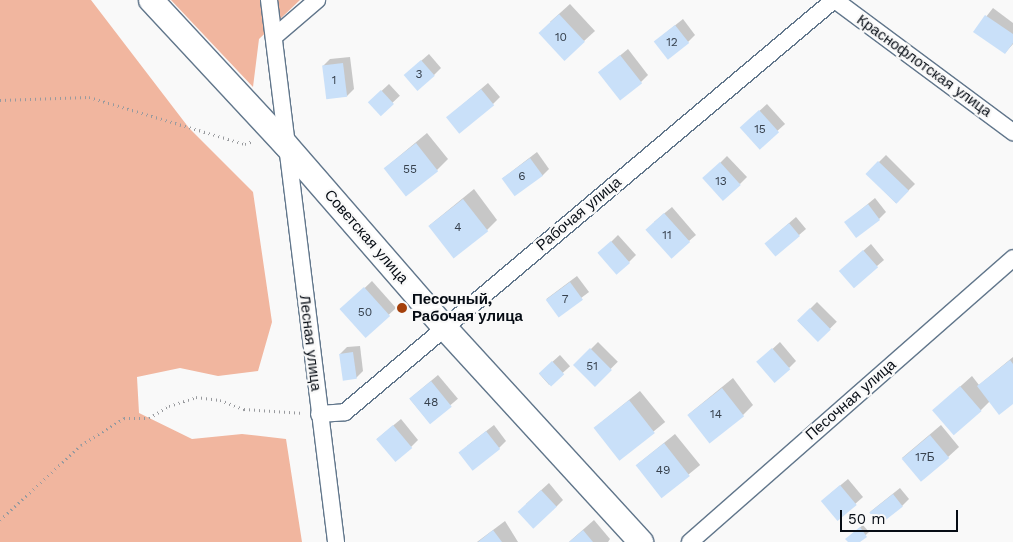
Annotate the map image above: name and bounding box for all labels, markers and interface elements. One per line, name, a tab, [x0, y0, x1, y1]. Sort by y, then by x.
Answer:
street label: Краснофлотская улица	[853, 11, 995, 121]
house number: 10	[555, 31, 567, 45]
house number: 12	[666, 36, 678, 50]
house number: 3	[416, 68, 422, 82]
house number: 1	[332, 74, 336, 88]
house number: 15	[754, 123, 766, 137]
house number: 55	[403, 163, 417, 177]
house number: 6	[518, 170, 526, 184]
street label: Рабочая улица	[533, 173, 625, 255]
house number: 13	[715, 175, 727, 189]
street label: Советская улица	[320, 186, 412, 288]
house number: 4	[454, 221, 462, 235]
house number: 11	[662, 229, 672, 243]
place label: Песочный, Рабочая улица	[412, 290, 523, 325]
house number: 7	[562, 293, 568, 307]
street label: Лесная улица	[295, 294, 325, 392]
marker: Песочный, Рабочая улица	[396, 302, 408, 314]
house number: 50	[358, 306, 372, 320]
street label: Песочная улица	[802, 356, 900, 444]
house number: 51	[586, 360, 598, 374]
house number: 48	[424, 396, 438, 410]
house number: 14	[710, 408, 722, 422]
house number: 17Б	[915, 451, 935, 465]
house number: 49	[656, 464, 670, 478]
scale bar	[843, 500, 960, 532]
text: 50 m	[848, 510, 885, 528]

